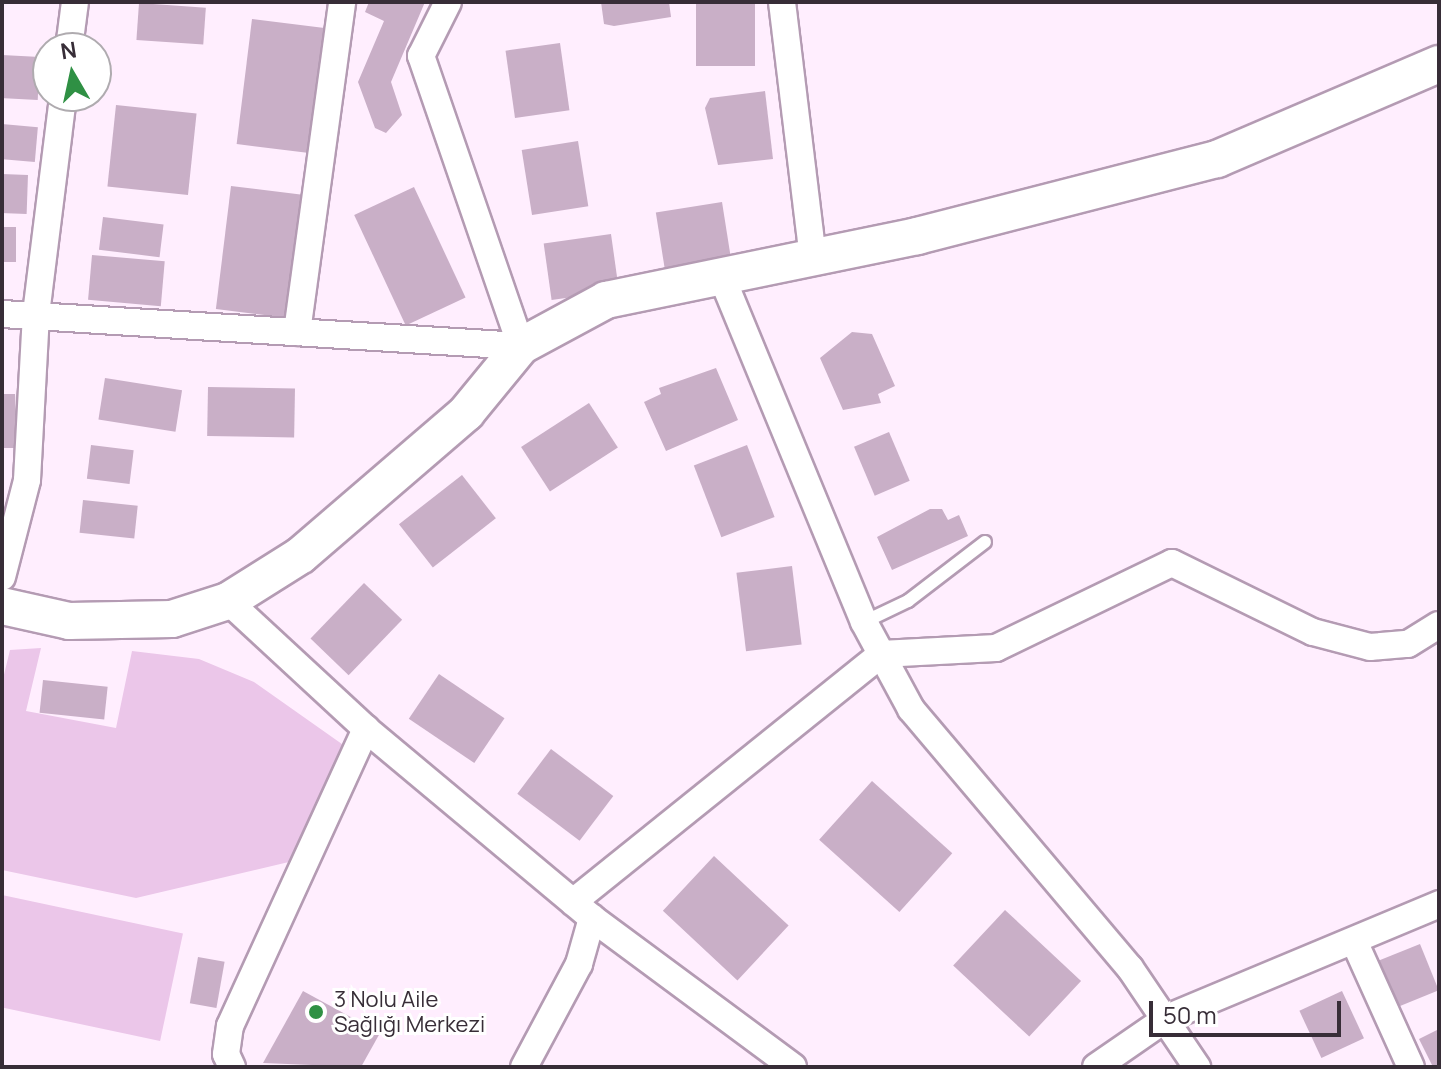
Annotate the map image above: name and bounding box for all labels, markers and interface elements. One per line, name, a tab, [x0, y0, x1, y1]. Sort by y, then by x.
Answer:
north arrow	[32, 32, 112, 112]
text: N	[58, 34, 79, 66]
scale bar	[1153, 985, 1345, 1035]
place label: 3 Nolu Aile Sağlığı Merkezi	[334, 986, 485, 1038]
text: 50 m	[1163, 998, 1217, 1031]
marker: 3 Nolu Aile Sağlığı Merkezi	[305, 1001, 327, 1023]

